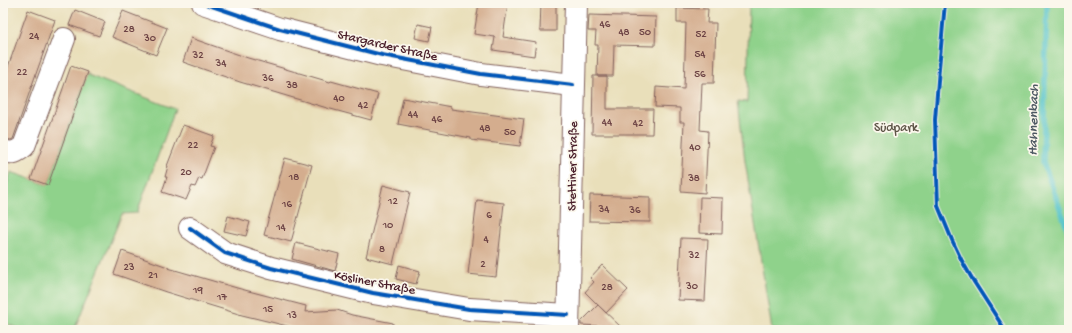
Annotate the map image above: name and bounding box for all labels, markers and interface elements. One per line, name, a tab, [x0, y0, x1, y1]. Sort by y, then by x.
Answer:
house number: 46	[600, 19, 611, 31]
house number: 28	[123, 24, 135, 36]
house number: 48	[618, 27, 630, 39]
house number: 50	[639, 27, 651, 39]
street label: Stargarder Straße	[336, 28, 439, 65]
house number: 52	[695, 29, 707, 41]
house number: 24	[29, 31, 40, 43]
house number: 30	[143, 33, 156, 45]
house number: 54	[695, 49, 706, 61]
house number: 32	[191, 50, 204, 62]
house number: 34	[215, 58, 227, 70]
house number: 22	[17, 67, 28, 79]
house number: 56	[694, 69, 706, 81]
house number: 36	[261, 73, 274, 85]
house number: 38	[285, 80, 298, 92]
water label: Hahnenbach	[1025, 84, 1044, 156]
house number: 40	[333, 93, 345, 105]
house number: 42	[358, 100, 369, 112]
house number: 44	[408, 109, 419, 121]
house number: 46	[432, 114, 443, 126]
house number: 44	[602, 117, 613, 129]
house number: 42	[633, 118, 644, 130]
street label: Stettiner Straße	[565, 121, 582, 211]
park label: Südpark	[874, 121, 919, 136]
house number: 48	[479, 123, 491, 135]
house number: 50	[504, 127, 516, 139]
house number: 22	[188, 140, 199, 152]
house number: 40	[689, 142, 701, 154]
house number: 20	[180, 167, 192, 179]
house number: 18	[288, 172, 299, 184]
house number: 38	[687, 173, 700, 185]
house number: 12	[387, 196, 399, 208]
house number: 16	[281, 199, 292, 211]
house number: 34	[598, 204, 610, 216]
house number: 36	[628, 205, 641, 217]
house number: 6	[486, 210, 492, 222]
house number: 10	[382, 220, 393, 232]
house number: 14	[275, 222, 287, 234]
house number: 4	[483, 234, 489, 246]
house number: 8	[379, 244, 385, 256]
house number: 32	[687, 250, 700, 262]
house number: 2	[480, 259, 486, 271]
house number: 23	[123, 262, 135, 274]
street label: Kösliner Straße	[332, 268, 417, 299]
house number: 21	[148, 270, 158, 282]
house number: 30	[685, 281, 698, 293]
house number: 28	[601, 282, 613, 294]
house number: 19	[192, 285, 203, 297]
house number: 17	[216, 292, 227, 304]
house number: 15	[262, 304, 273, 316]
house number: 13	[286, 310, 297, 322]

